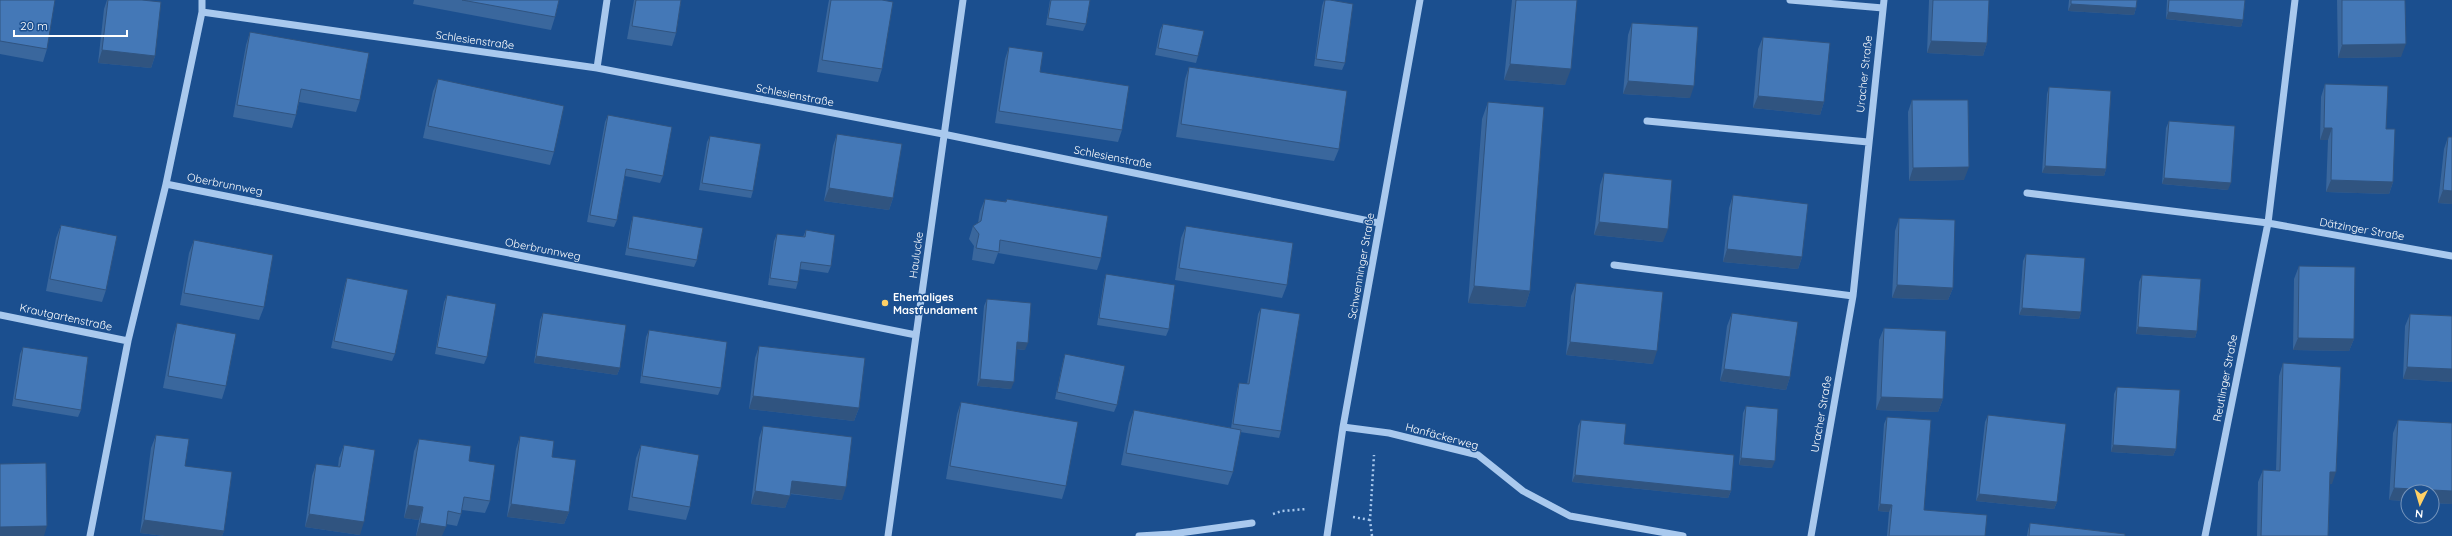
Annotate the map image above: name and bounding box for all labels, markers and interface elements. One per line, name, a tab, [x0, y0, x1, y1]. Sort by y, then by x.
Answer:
scale bar	[14, 12, 127, 38]
text: 20 m	[20, 18, 48, 33]
street label: Schlesienstraße	[435, 28, 515, 52]
street label: Uracher Straße	[1853, 35, 1875, 113]
street label: Schlesienstraße	[755, 81, 835, 109]
street label: Schlesienstraße	[1073, 143, 1153, 171]
street label: Oberbrunnweg	[186, 170, 264, 198]
street label: Schwenninger Straße	[1345, 212, 1377, 320]
street label: Dätzinger Straße	[2318, 215, 2406, 243]
street label: Haulucke	[906, 231, 926, 279]
street label: Oberbrunnweg	[504, 235, 582, 263]
place label: Ehemaliges Mastfundament	[893, 290, 978, 317]
marker: Ehemaliges Mastfundament	[880, 298, 890, 308]
street label: Krautgartenstraße	[18, 300, 114, 334]
street label: Reutlinger Straße	[2210, 333, 2240, 423]
street label: Uracher Straße	[1807, 375, 1835, 453]
street label: Hanfäckerweg	[1404, 420, 1480, 452]
north arrow	[2400, 484, 2440, 524]
text: N	[2414, 507, 2424, 521]

